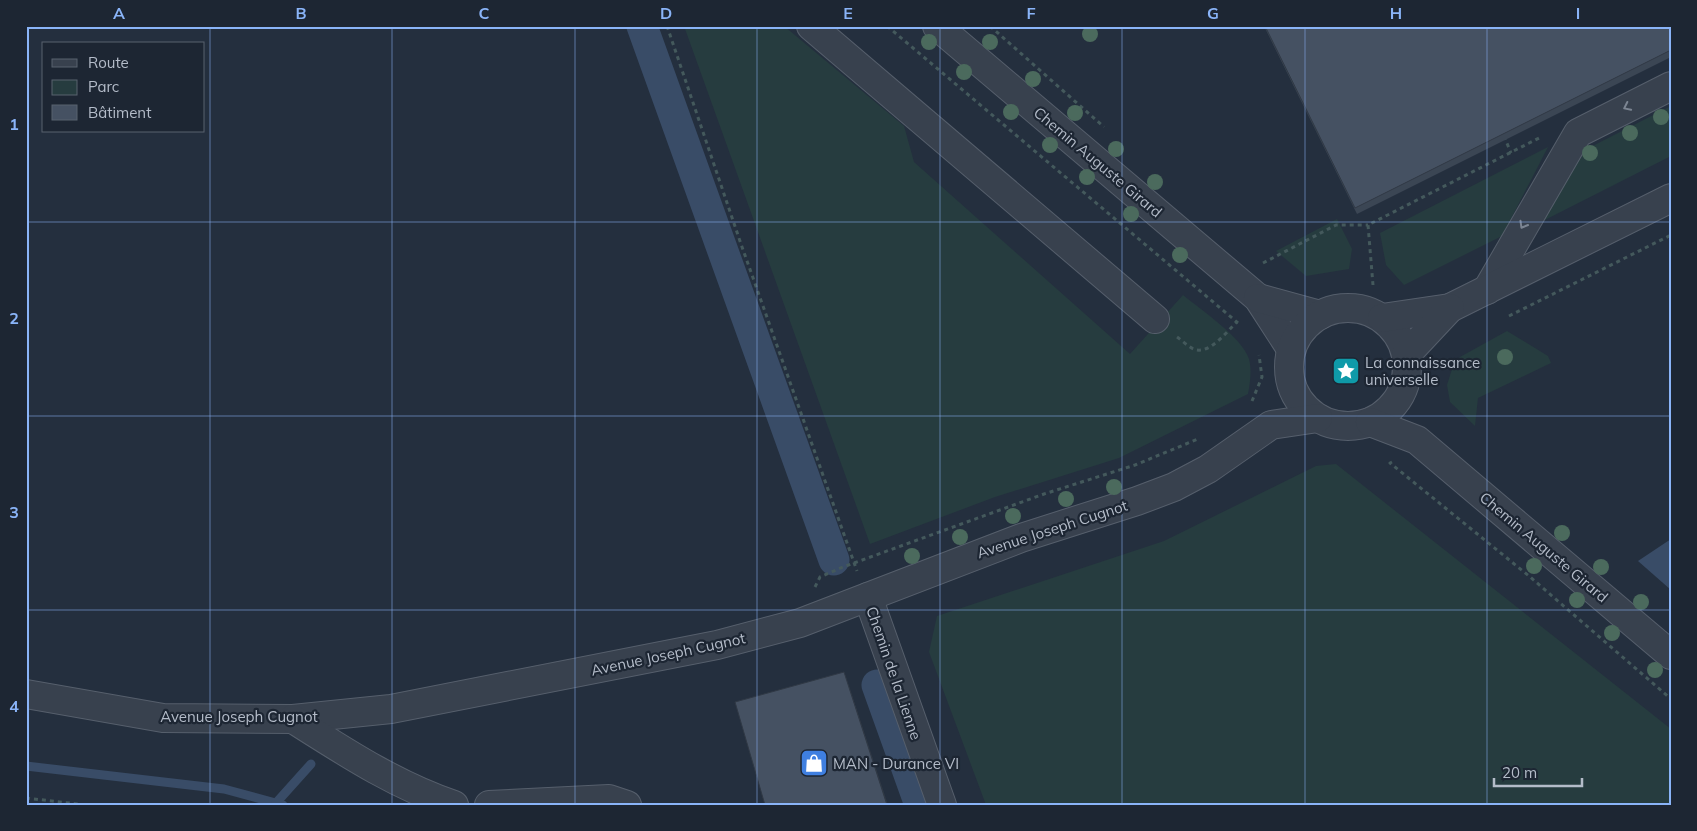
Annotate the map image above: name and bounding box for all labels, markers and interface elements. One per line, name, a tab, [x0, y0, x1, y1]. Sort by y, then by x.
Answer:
text: A	[113, 3, 125, 23]
text: B	[295, 3, 307, 23]
text: C	[479, 3, 490, 23]
text: D	[660, 3, 672, 23]
text: E	[843, 3, 853, 23]
text: F	[1026, 3, 1036, 23]
text: G	[1207, 3, 1219, 23]
text: H	[1390, 3, 1402, 23]
text: I	[1576, 3, 1580, 23]
legend	[42, 42, 205, 132]
text: Route	[88, 53, 129, 72]
text: Parc	[88, 77, 119, 96]
one-way arrow	[1623, 101, 1632, 111]
text: Bâtiment	[88, 103, 151, 122]
street label: Chemin Auguste Girard	[1030, 103, 1166, 221]
text: 1	[9, 114, 19, 134]
one-way arrow	[1519, 219, 1529, 228]
text: 2	[9, 308, 19, 328]
place label: La connaissance universelle	[1365, 353, 1480, 389]
place icon: La connaissance universelle	[1331, 356, 1361, 386]
street label: Chemin Auguste Girard	[1476, 488, 1612, 606]
street label: Avenue Joseph Cugnot	[974, 496, 1130, 562]
text: 3	[9, 502, 19, 522]
street label: Chemin de la Lienne	[862, 604, 926, 742]
street label: Avenue Joseph Cugnot	[589, 628, 747, 680]
text: 4	[9, 696, 19, 716]
street label: Avenue Joseph Cugnot	[160, 707, 318, 726]
shop icon: MAN - Durance VI	[799, 748, 829, 778]
place label: MAN - Durance VI	[833, 754, 959, 773]
scale bar	[1494, 756, 1582, 788]
text: 20 m	[1502, 763, 1537, 782]

